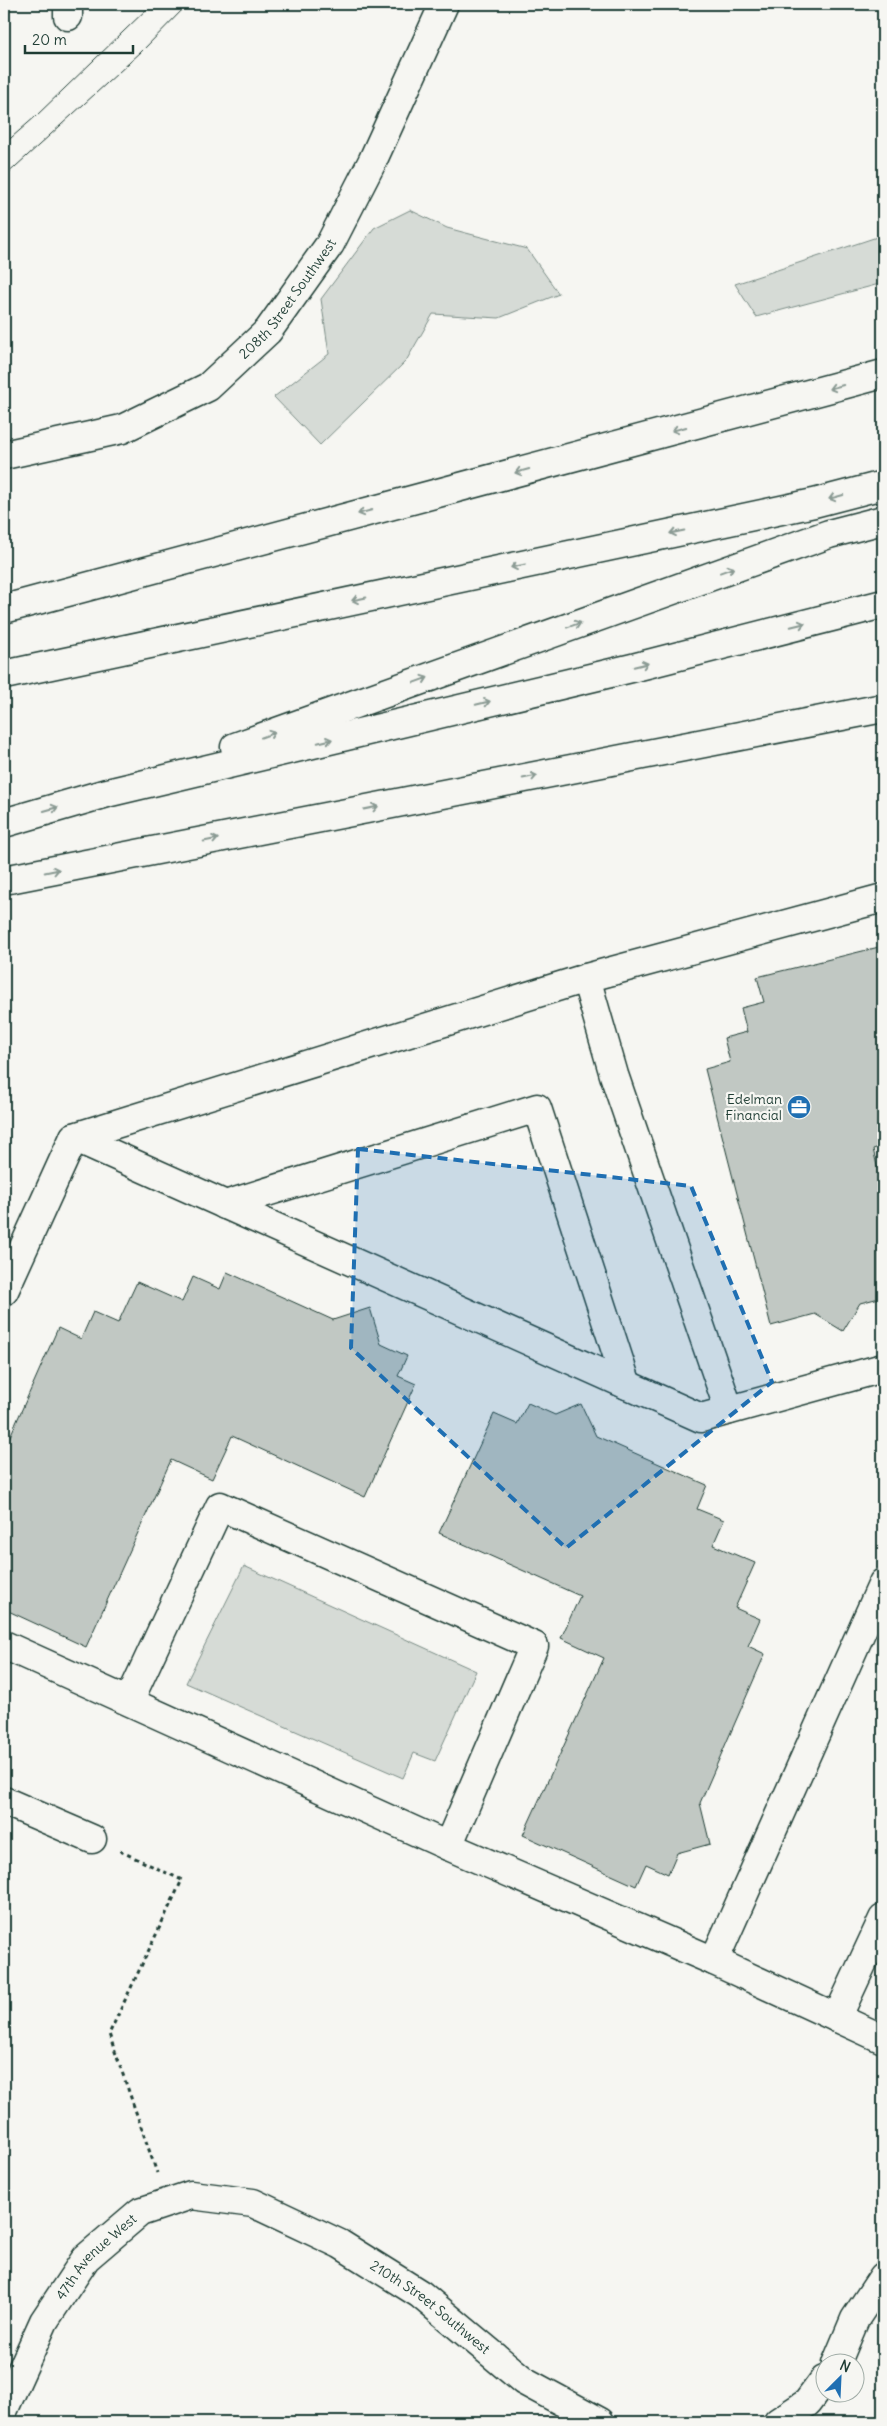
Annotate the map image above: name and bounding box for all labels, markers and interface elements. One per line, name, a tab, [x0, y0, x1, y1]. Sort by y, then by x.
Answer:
scale bar	[25, 22, 132, 54]
text: 20 m	[32, 30, 67, 49]
street label: 208th Street Southwest	[235, 236, 340, 363]
one-way arrow	[829, 383, 845, 392]
one-way arrow	[672, 425, 688, 434]
one-way arrow	[515, 466, 531, 476]
one-way arrow	[829, 493, 845, 502]
one-way arrow	[358, 508, 374, 518]
one-way arrow	[670, 528, 686, 537]
one-way arrow	[511, 561, 527, 571]
one-way arrow	[719, 565, 734, 574]
one-way arrow	[352, 595, 368, 604]
one-way arrow	[566, 620, 581, 629]
one-way arrow	[790, 620, 806, 630]
one-way arrow	[632, 660, 648, 670]
one-way arrow	[413, 675, 428, 684]
one-way arrow	[474, 698, 490, 707]
one-way arrow	[260, 730, 275, 739]
one-way arrow	[316, 736, 332, 745]
one-way arrow	[522, 772, 538, 781]
one-way arrow	[362, 803, 378, 813]
one-way arrow	[42, 804, 58, 814]
one-way arrow	[203, 834, 219, 844]
one-way arrow	[43, 865, 59, 875]
place label: Edelman Financial	[725, 1090, 782, 1124]
office icon: Edelman Financial	[786, 1094, 812, 1120]
street label: 47th Avenue West	[52, 2210, 141, 2303]
street label: 210th Street Southwest	[367, 2256, 494, 2358]
north arrow	[814, 2354, 864, 2404]
text: N	[837, 2356, 853, 2376]

